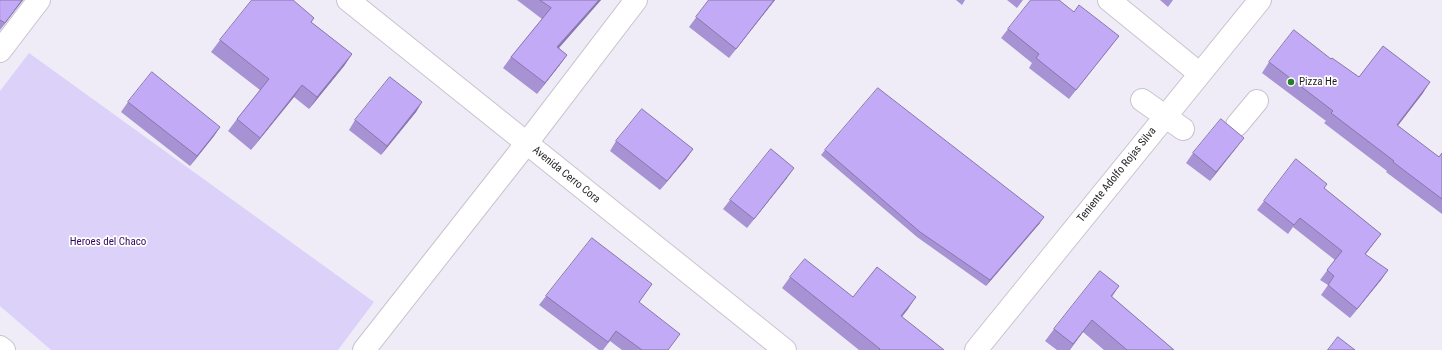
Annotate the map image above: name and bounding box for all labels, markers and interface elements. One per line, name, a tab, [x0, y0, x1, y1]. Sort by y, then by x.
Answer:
place label: Pizza He	[1299, 75, 1337, 89]
marker: Pizza He	[1286, 77, 1296, 87]
street label: Teniente Adolfo Rojas Silva	[1075, 125, 1159, 225]
street label: Avenida Cerro Cora	[530, 144, 602, 206]
park label: Heroes del Chaco	[70, 235, 146, 249]

